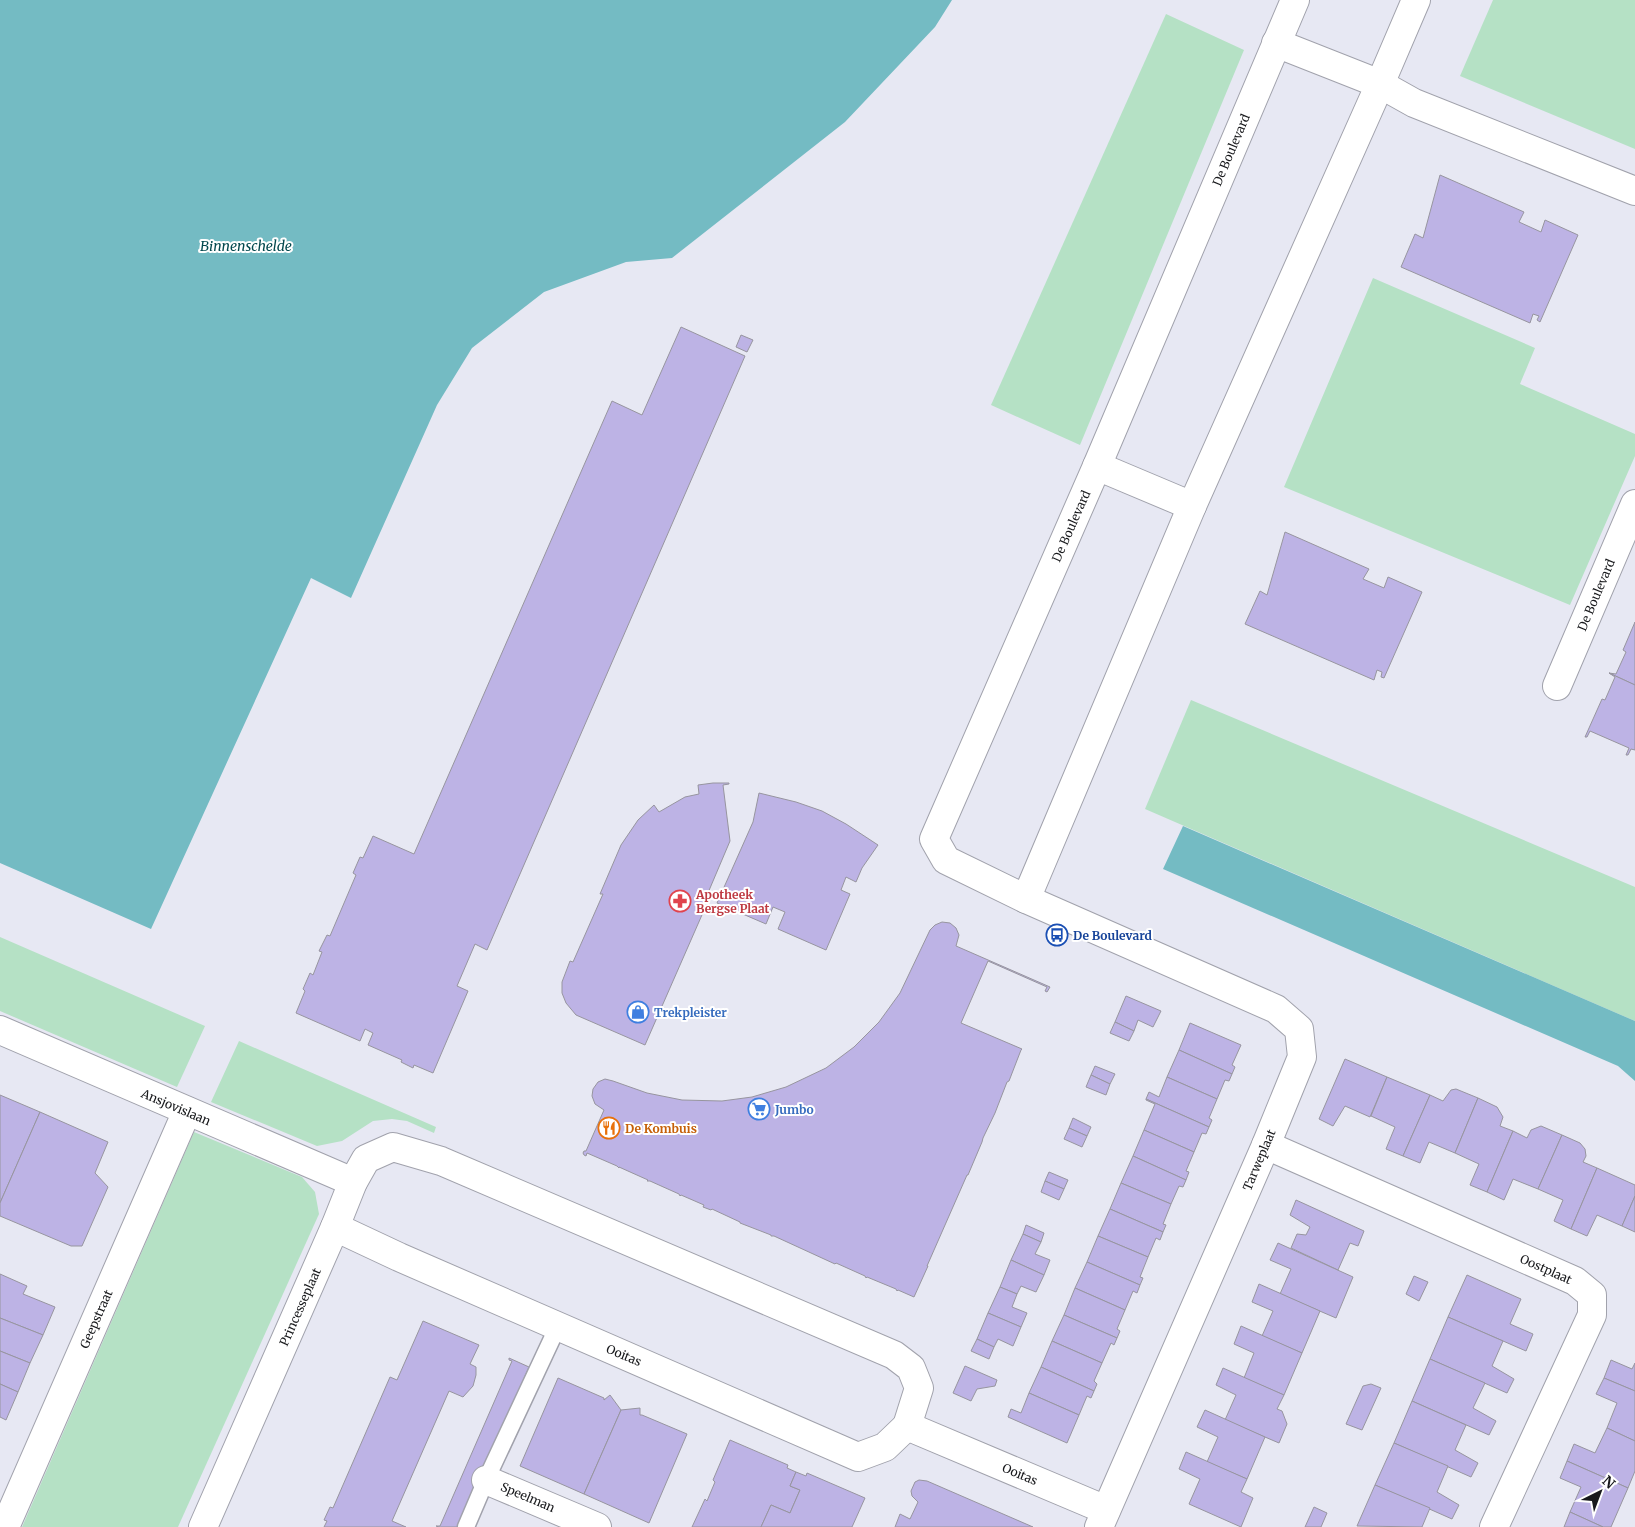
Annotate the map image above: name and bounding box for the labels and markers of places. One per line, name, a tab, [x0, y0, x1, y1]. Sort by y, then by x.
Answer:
place label: Apotheek Bergse Plaat	[695, 887, 770, 916]
pharmacy icon: Apotheek Bergse Plaat	[668, 889, 692, 913]
bus stop icon: De Boulevard	[1045, 923, 1069, 947]
place label: De Boulevard	[1073, 928, 1153, 943]
shop icon: Trekpleister	[626, 1000, 650, 1024]
place label: Trekpleister	[654, 1005, 727, 1020]
supermarket icon: Jumbo	[747, 1097, 771, 1121]
place label: Jumbo	[774, 1102, 814, 1117]
restaurant icon: De Kombuis	[597, 1116, 621, 1140]
place label: De Kombuis	[625, 1121, 697, 1136]

